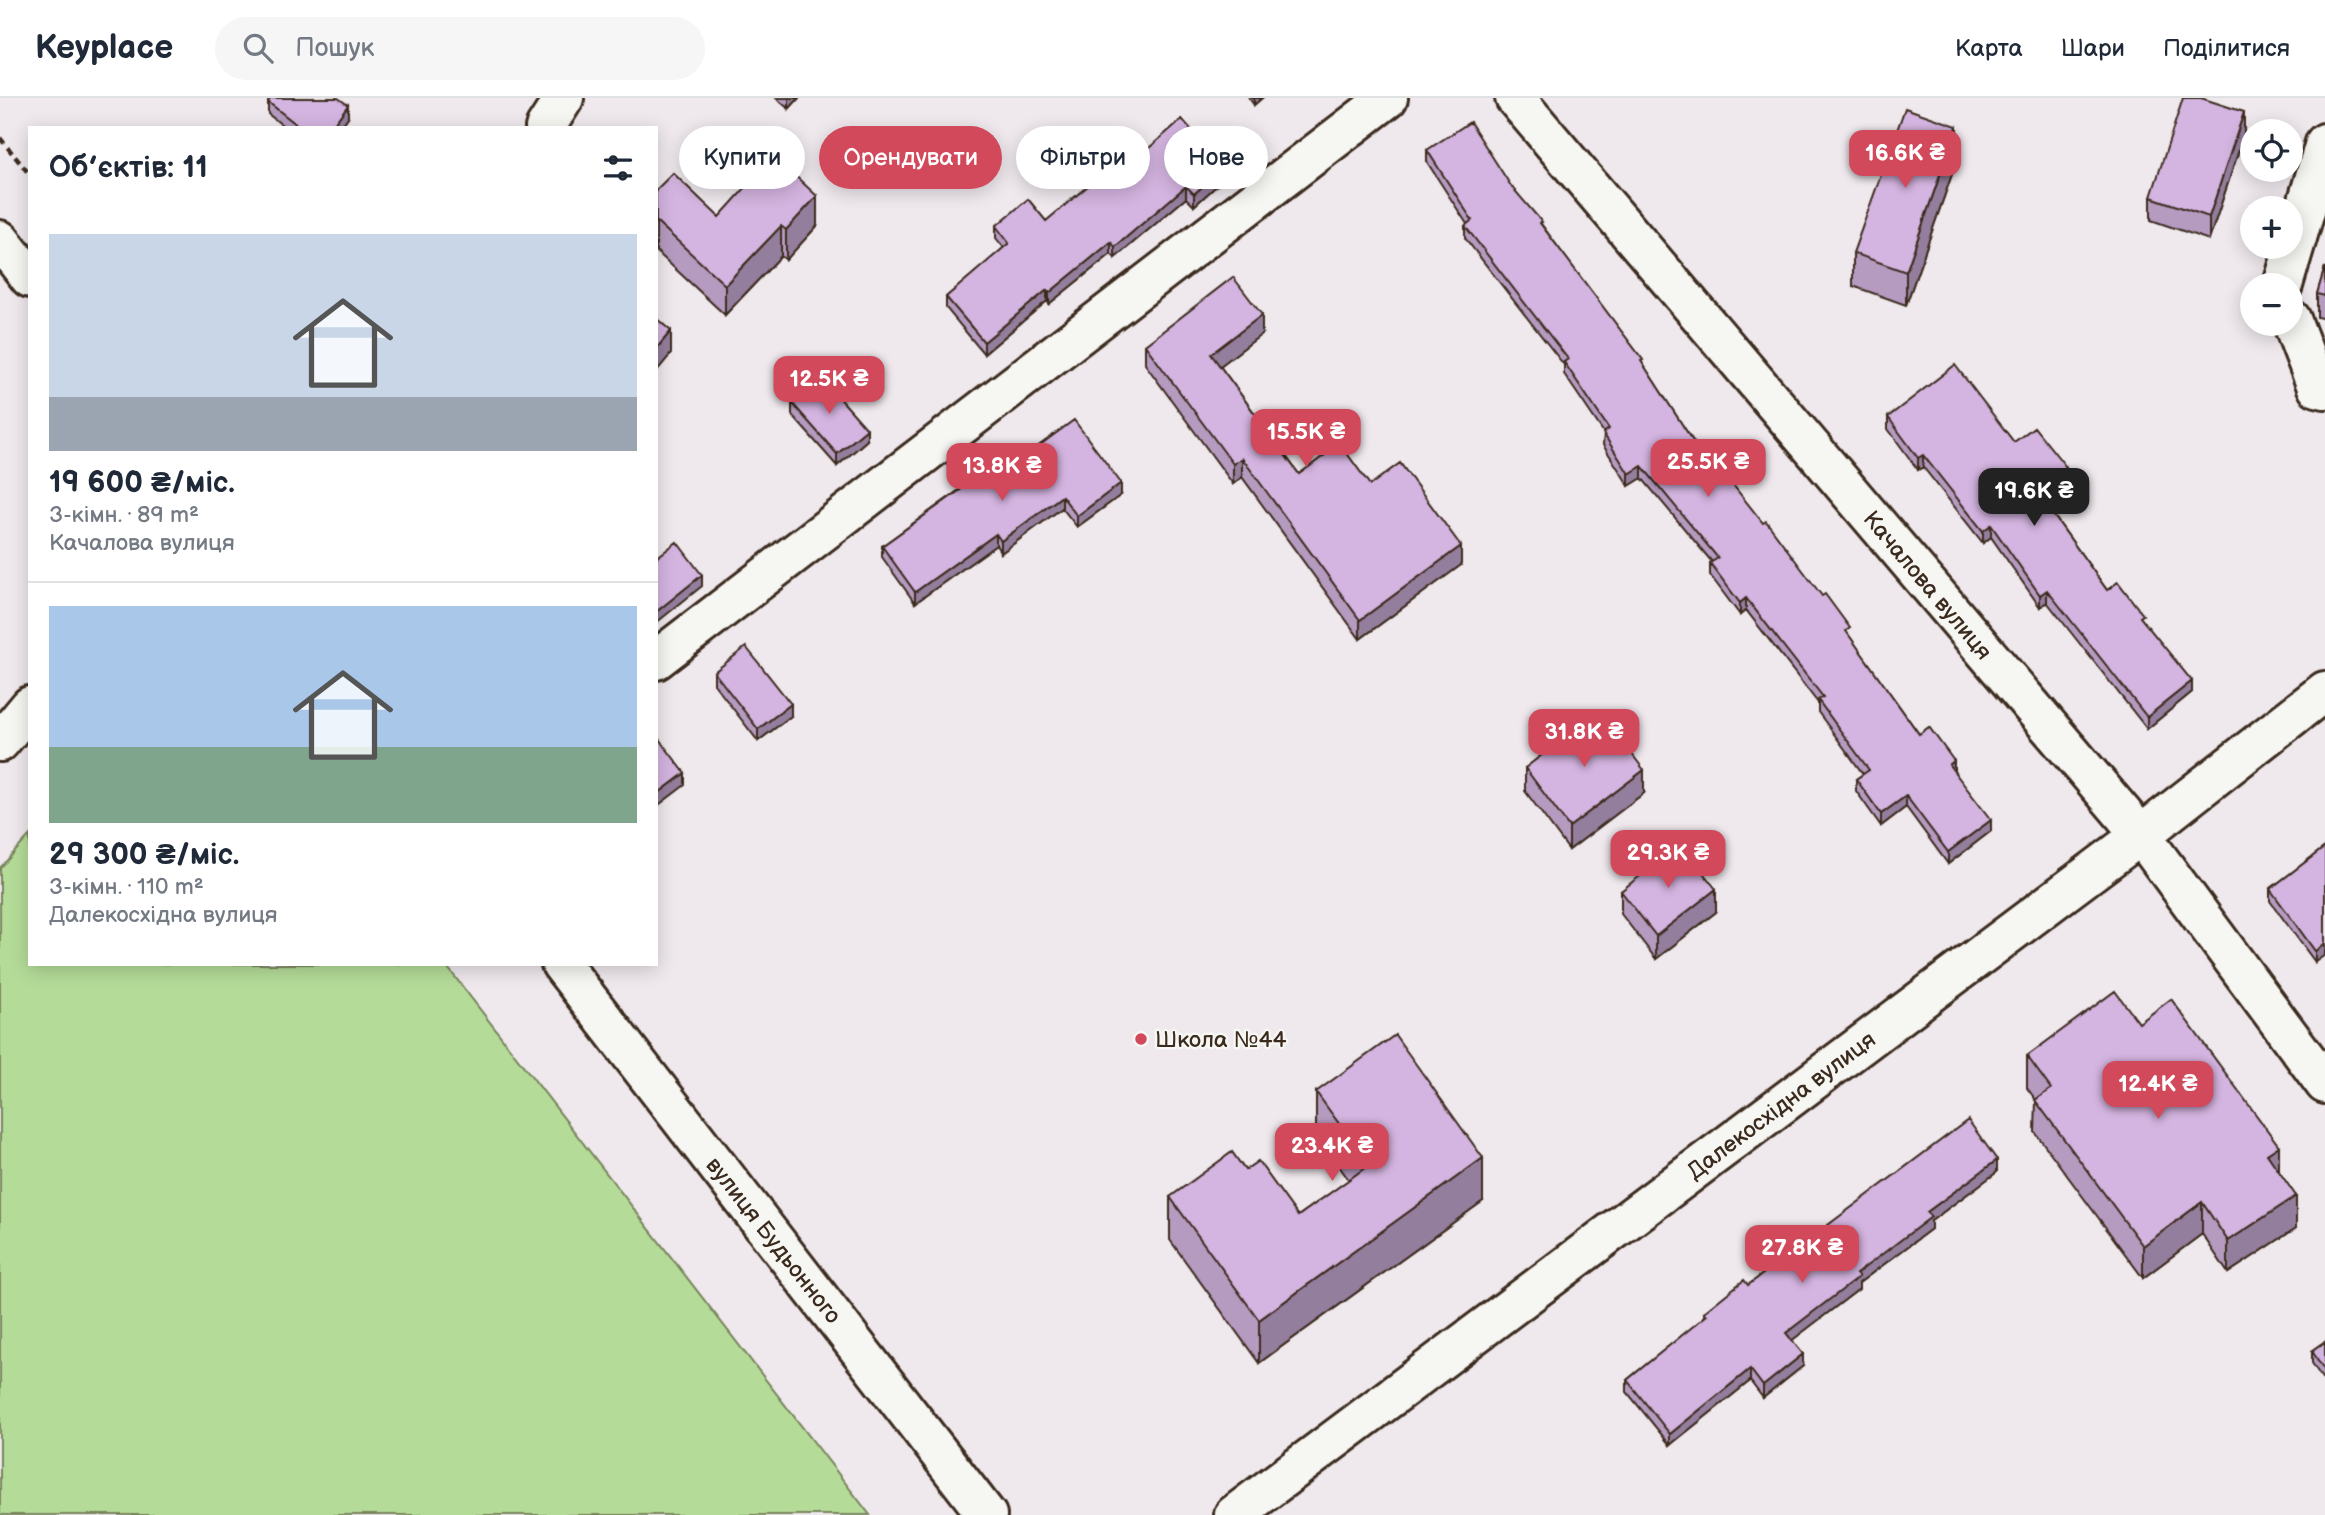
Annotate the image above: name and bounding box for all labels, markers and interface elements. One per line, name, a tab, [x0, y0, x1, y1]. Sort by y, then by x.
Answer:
search box	[215, 17, 705, 80]
text: Keyplace	[35, 28, 173, 68]
icon: search	[239, 29, 277, 67]
text: Пошук	[295, 33, 374, 64]
text: Карта	[1955, 34, 2023, 63]
text: Шари	[2061, 34, 2125, 63]
text: Поділитися	[2163, 34, 2290, 63]
map controls	[2240, 119, 2303, 336]
button: locate	[2240, 119, 2303, 182]
chip: Купити	[679, 126, 805, 189]
chip: Орендувати	[819, 126, 1002, 189]
chip: Фільтри	[1016, 126, 1150, 189]
chip: Нове	[1164, 126, 1268, 189]
pin: 16.6K ₴	[1840, 130, 1970, 190]
text: 16.6K ₴	[1865, 139, 1945, 167]
icon: filters	[599, 149, 637, 187]
text: Об’єктів: 11	[49, 150, 208, 186]
button: +	[2240, 196, 2303, 259]
button: −	[2240, 273, 2303, 336]
icon: home	[280, 280, 406, 406]
pin: 12.5K ₴	[764, 356, 894, 416]
text: 12.5K ₴	[790, 365, 868, 393]
pin: 15.5K ₴	[1241, 410, 1371, 469]
text: 15.5K ₴	[1267, 418, 1345, 446]
pin: 25.5K ₴	[1643, 440, 1773, 499]
pin: 13.8K ₴	[937, 444, 1067, 503]
text: 25.5K ₴	[1667, 448, 1749, 476]
text: 13.8K ₴	[962, 452, 1042, 480]
text: 19 600 ₴/міс.	[49, 465, 235, 501]
pin: 19.6K ₴	[1969, 468, 2099, 528]
text: 19.6K ₴	[1994, 477, 2074, 505]
text: 3-кімн. · 89 m²	[49, 501, 199, 529]
street label: Качалова вулиця	[1857, 506, 1998, 666]
text: Качалова вулиця	[49, 529, 235, 557]
icon: home	[280, 652, 406, 778]
pin: 31.8K ₴	[1519, 710, 1649, 769]
text: 31.8K ₴	[1544, 718, 1624, 746]
pin: 29.3K ₴	[1603, 830, 1733, 890]
text: 29 300 ₴/міс.	[49, 837, 239, 873]
text: 29.3K ₴	[1627, 839, 1709, 867]
text: 3-кімн. · 110 m²	[49, 873, 204, 901]
text: Далекосхідна вулиця	[49, 901, 278, 929]
place label: Школа №44	[1155, 1026, 1287, 1054]
street label: Далекосхідна вулиця	[1682, 1026, 1881, 1186]
marker: Школа №44	[1133, 1031, 1149, 1047]
pin: 12.4K ₴	[2093, 1062, 2223, 1121]
text: 12.4K ₴	[2118, 1070, 2198, 1098]
pin: 23.4K ₴	[1267, 1124, 1397, 1183]
text: 23.4K ₴	[1291, 1132, 1373, 1160]
street label: вулиця Будьонного	[700, 1152, 847, 1329]
pin: 27.8K ₴	[1737, 1226, 1867, 1285]
text: 27.8K ₴	[1761, 1234, 1843, 1262]

